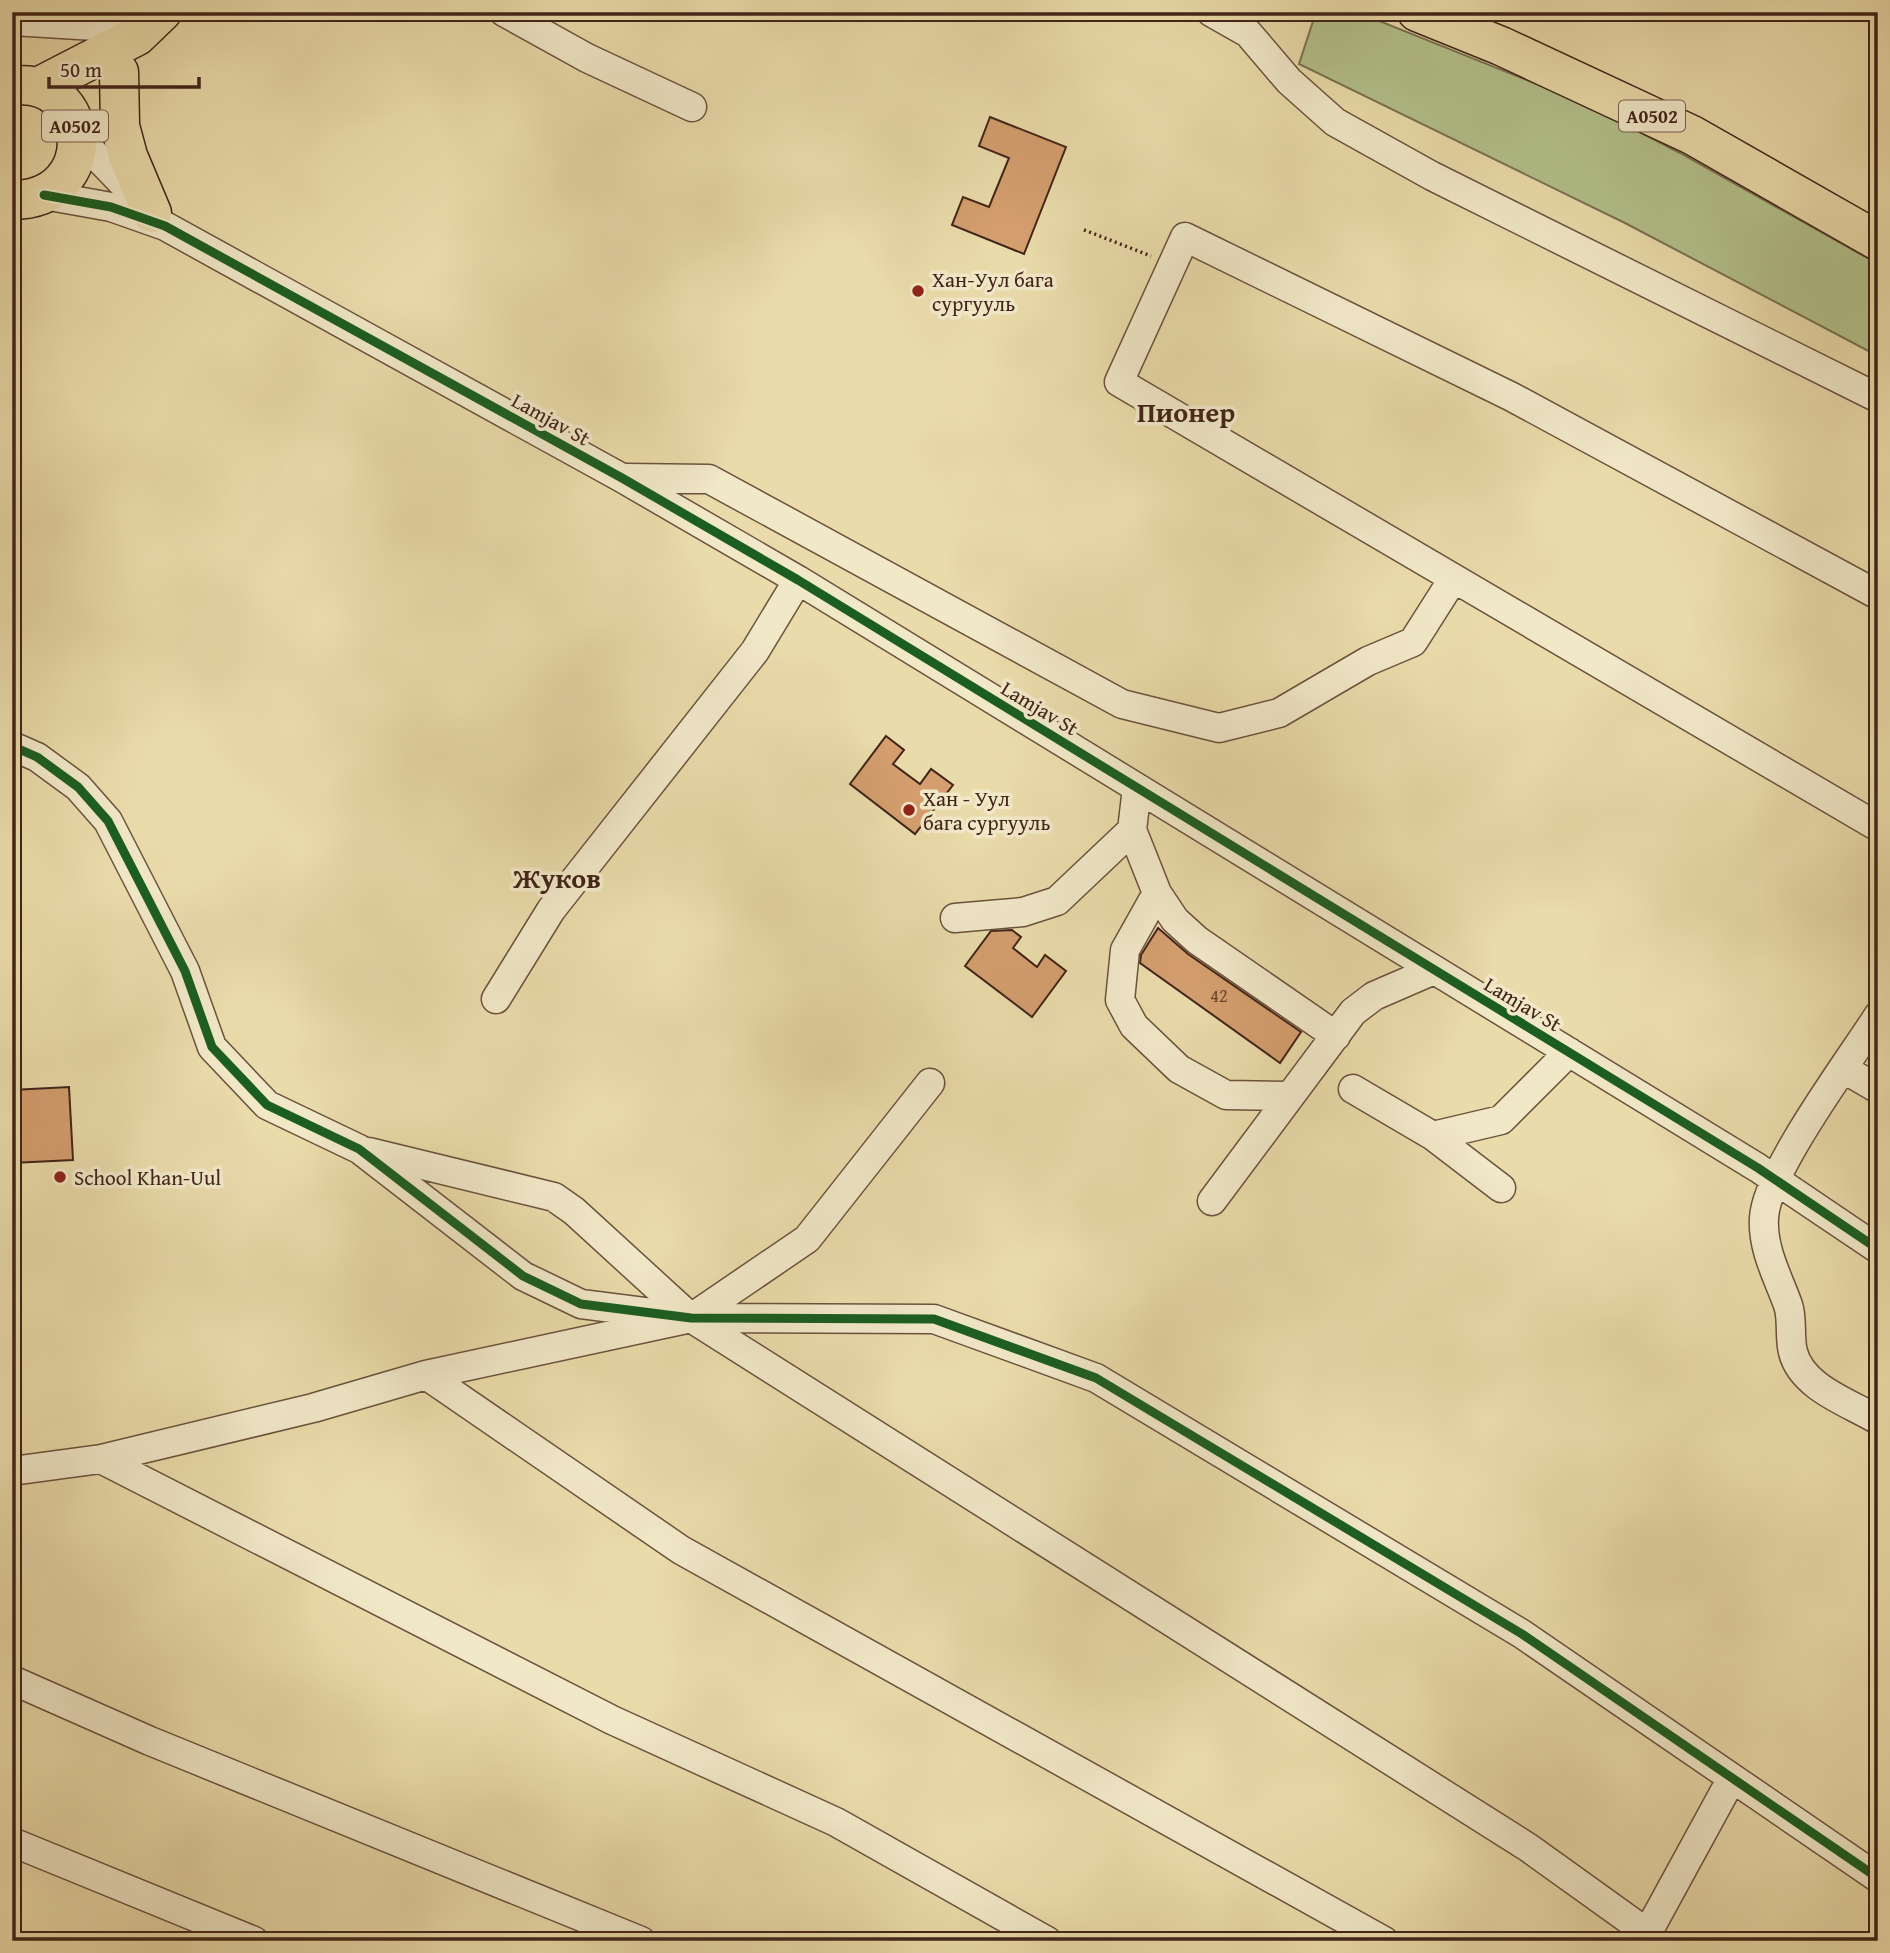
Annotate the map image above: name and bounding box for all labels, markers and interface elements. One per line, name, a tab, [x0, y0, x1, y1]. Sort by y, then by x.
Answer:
scale bar	[49, 46, 200, 90]
text: 50 m	[60, 54, 102, 85]
road number: A0502	[1619, 100, 1685, 132]
road number: A0502	[42, 110, 108, 142]
place label: Хан-Уул бага сургууль	[932, 264, 1054, 319]
marker: Хан-Уул бага сургууль	[910, 283, 926, 299]
street label: Lamjav St	[506, 385, 596, 454]
district label: Пионер	[1137, 391, 1235, 432]
street label: Lamjav St	[995, 673, 1085, 744]
place label: Хан - Уул бага сургууль	[923, 783, 1050, 838]
marker: Хан - Уул бага сургууль	[901, 802, 917, 818]
district label: Жуков	[512, 857, 601, 898]
street label: Lamjav St	[1478, 969, 1568, 1040]
house number: 42	[1210, 982, 1228, 1009]
place label: School Khan-Uul	[74, 1162, 221, 1193]
marker: School Khan-Uul	[52, 1169, 68, 1185]

